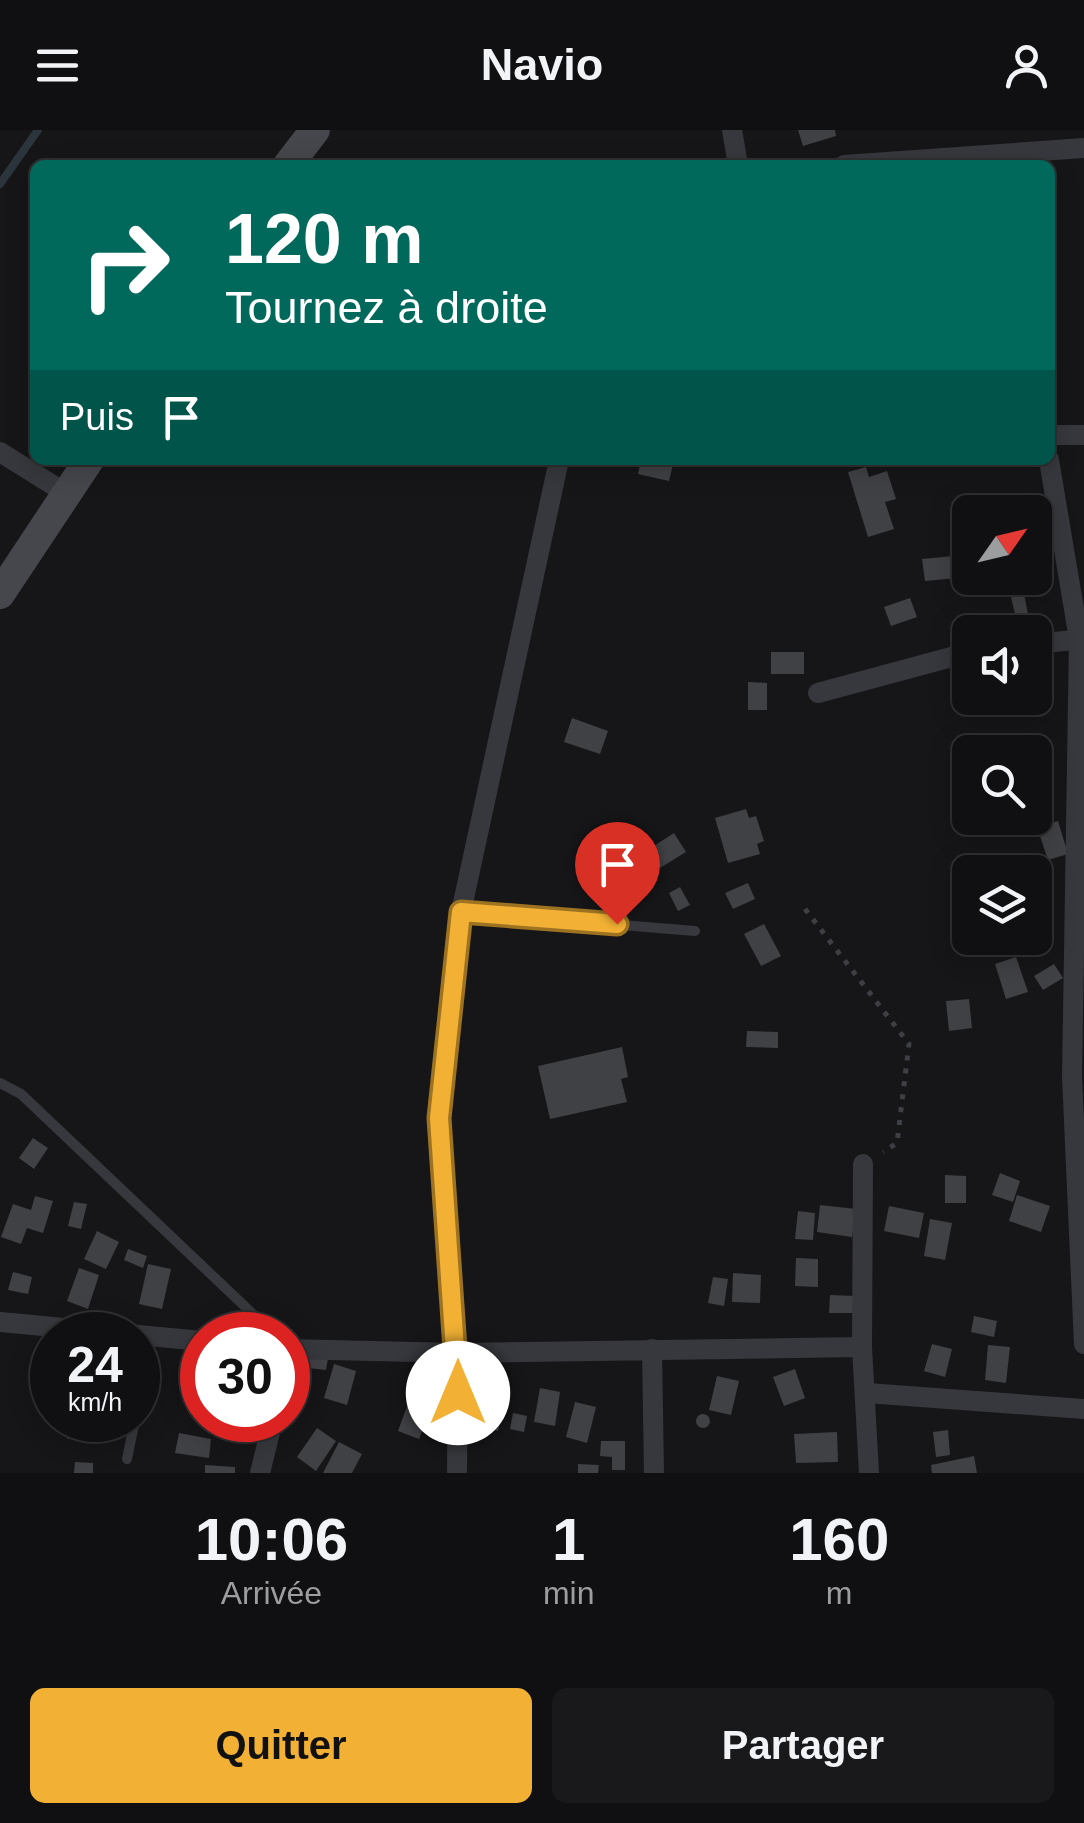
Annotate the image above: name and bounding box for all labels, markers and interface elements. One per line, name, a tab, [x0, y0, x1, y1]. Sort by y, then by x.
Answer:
icon: menu	[30, 38, 85, 93]
icon: person	[999, 38, 1054, 93]
text: Navio	[481, 39, 603, 90]
icon: right	[60, 200, 190, 330]
text: 120 m	[225, 200, 423, 278]
text: Tournez à droite	[225, 282, 548, 333]
icon: arrive	[154, 390, 209, 445]
text: Puis	[60, 396, 134, 438]
north arrow	[952, 495, 1052, 595]
map controls	[952, 495, 1052, 955]
button: sound	[952, 615, 1052, 715]
button: search	[952, 735, 1052, 835]
pin	[575, 822, 660, 925]
icon: arrive	[590, 837, 645, 892]
button: layers	[952, 855, 1052, 955]
speed limit sign: 30	[180, 1312, 310, 1442]
text: 24	[67, 1337, 123, 1393]
position arrow	[406, 1341, 510, 1445]
text: km/h	[68, 1388, 122, 1416]
text: 10:06	[195, 1506, 348, 1573]
text: 1	[552, 1506, 585, 1573]
text: 160	[789, 1506, 889, 1573]
text: Arrivée	[221, 1575, 322, 1611]
text: min	[543, 1575, 594, 1611]
text: m	[826, 1575, 853, 1611]
button: Quitter	[30, 1688, 532, 1803]
button: Partager	[552, 1688, 1054, 1803]

